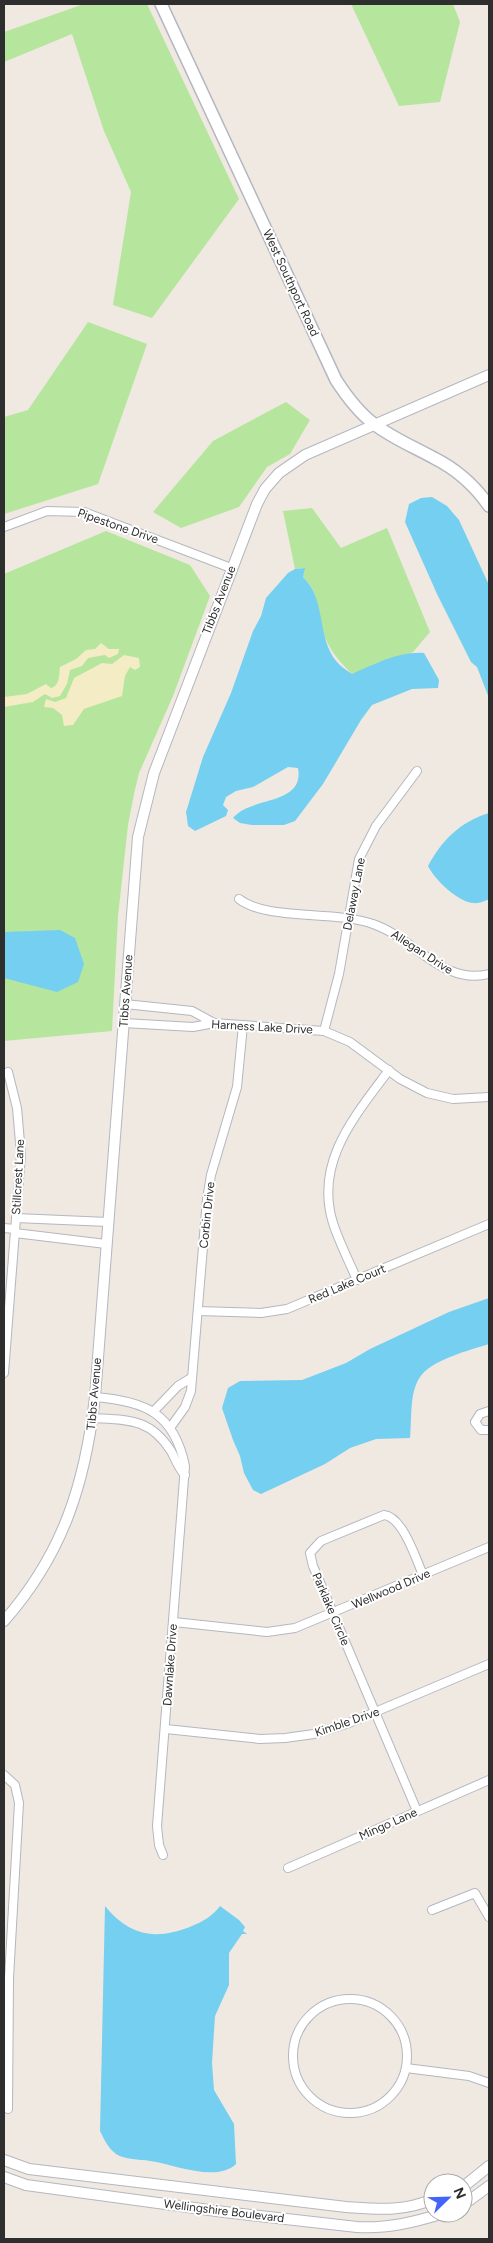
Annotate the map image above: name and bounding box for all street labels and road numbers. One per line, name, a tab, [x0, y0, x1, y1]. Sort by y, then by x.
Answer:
street label: West Southport Road	[260, 227, 322, 339]
street label: Pipestone Drive	[76, 506, 161, 547]
street label: Tibbs Avenue	[199, 563, 239, 636]
street label: Delaway Lane	[340, 856, 368, 931]
street label: Allegan Drive	[389, 927, 456, 977]
street label: Tibbs Avenue	[116, 954, 136, 1028]
street label: Harness Lake Drive	[211, 1017, 314, 1037]
street label: Stillcrest Lane	[9, 1138, 27, 1215]
street label: Corbin Drive	[197, 1181, 218, 1249]
street label: Red Lake Court	[306, 1261, 388, 1307]
street label: Tibbs Avenue	[84, 1357, 104, 1431]
street label: Wellwood Drive	[350, 1566, 433, 1612]
street label: Parklake Circle	[309, 1570, 353, 1648]
street label: Dawnlake Drive	[160, 1623, 180, 1706]
street label: Kimble Drive	[313, 1704, 381, 1740]
street label: Mingo Lane	[357, 1805, 420, 1843]
street label: Wellingshire Boulevard	[163, 2197, 285, 2225]

